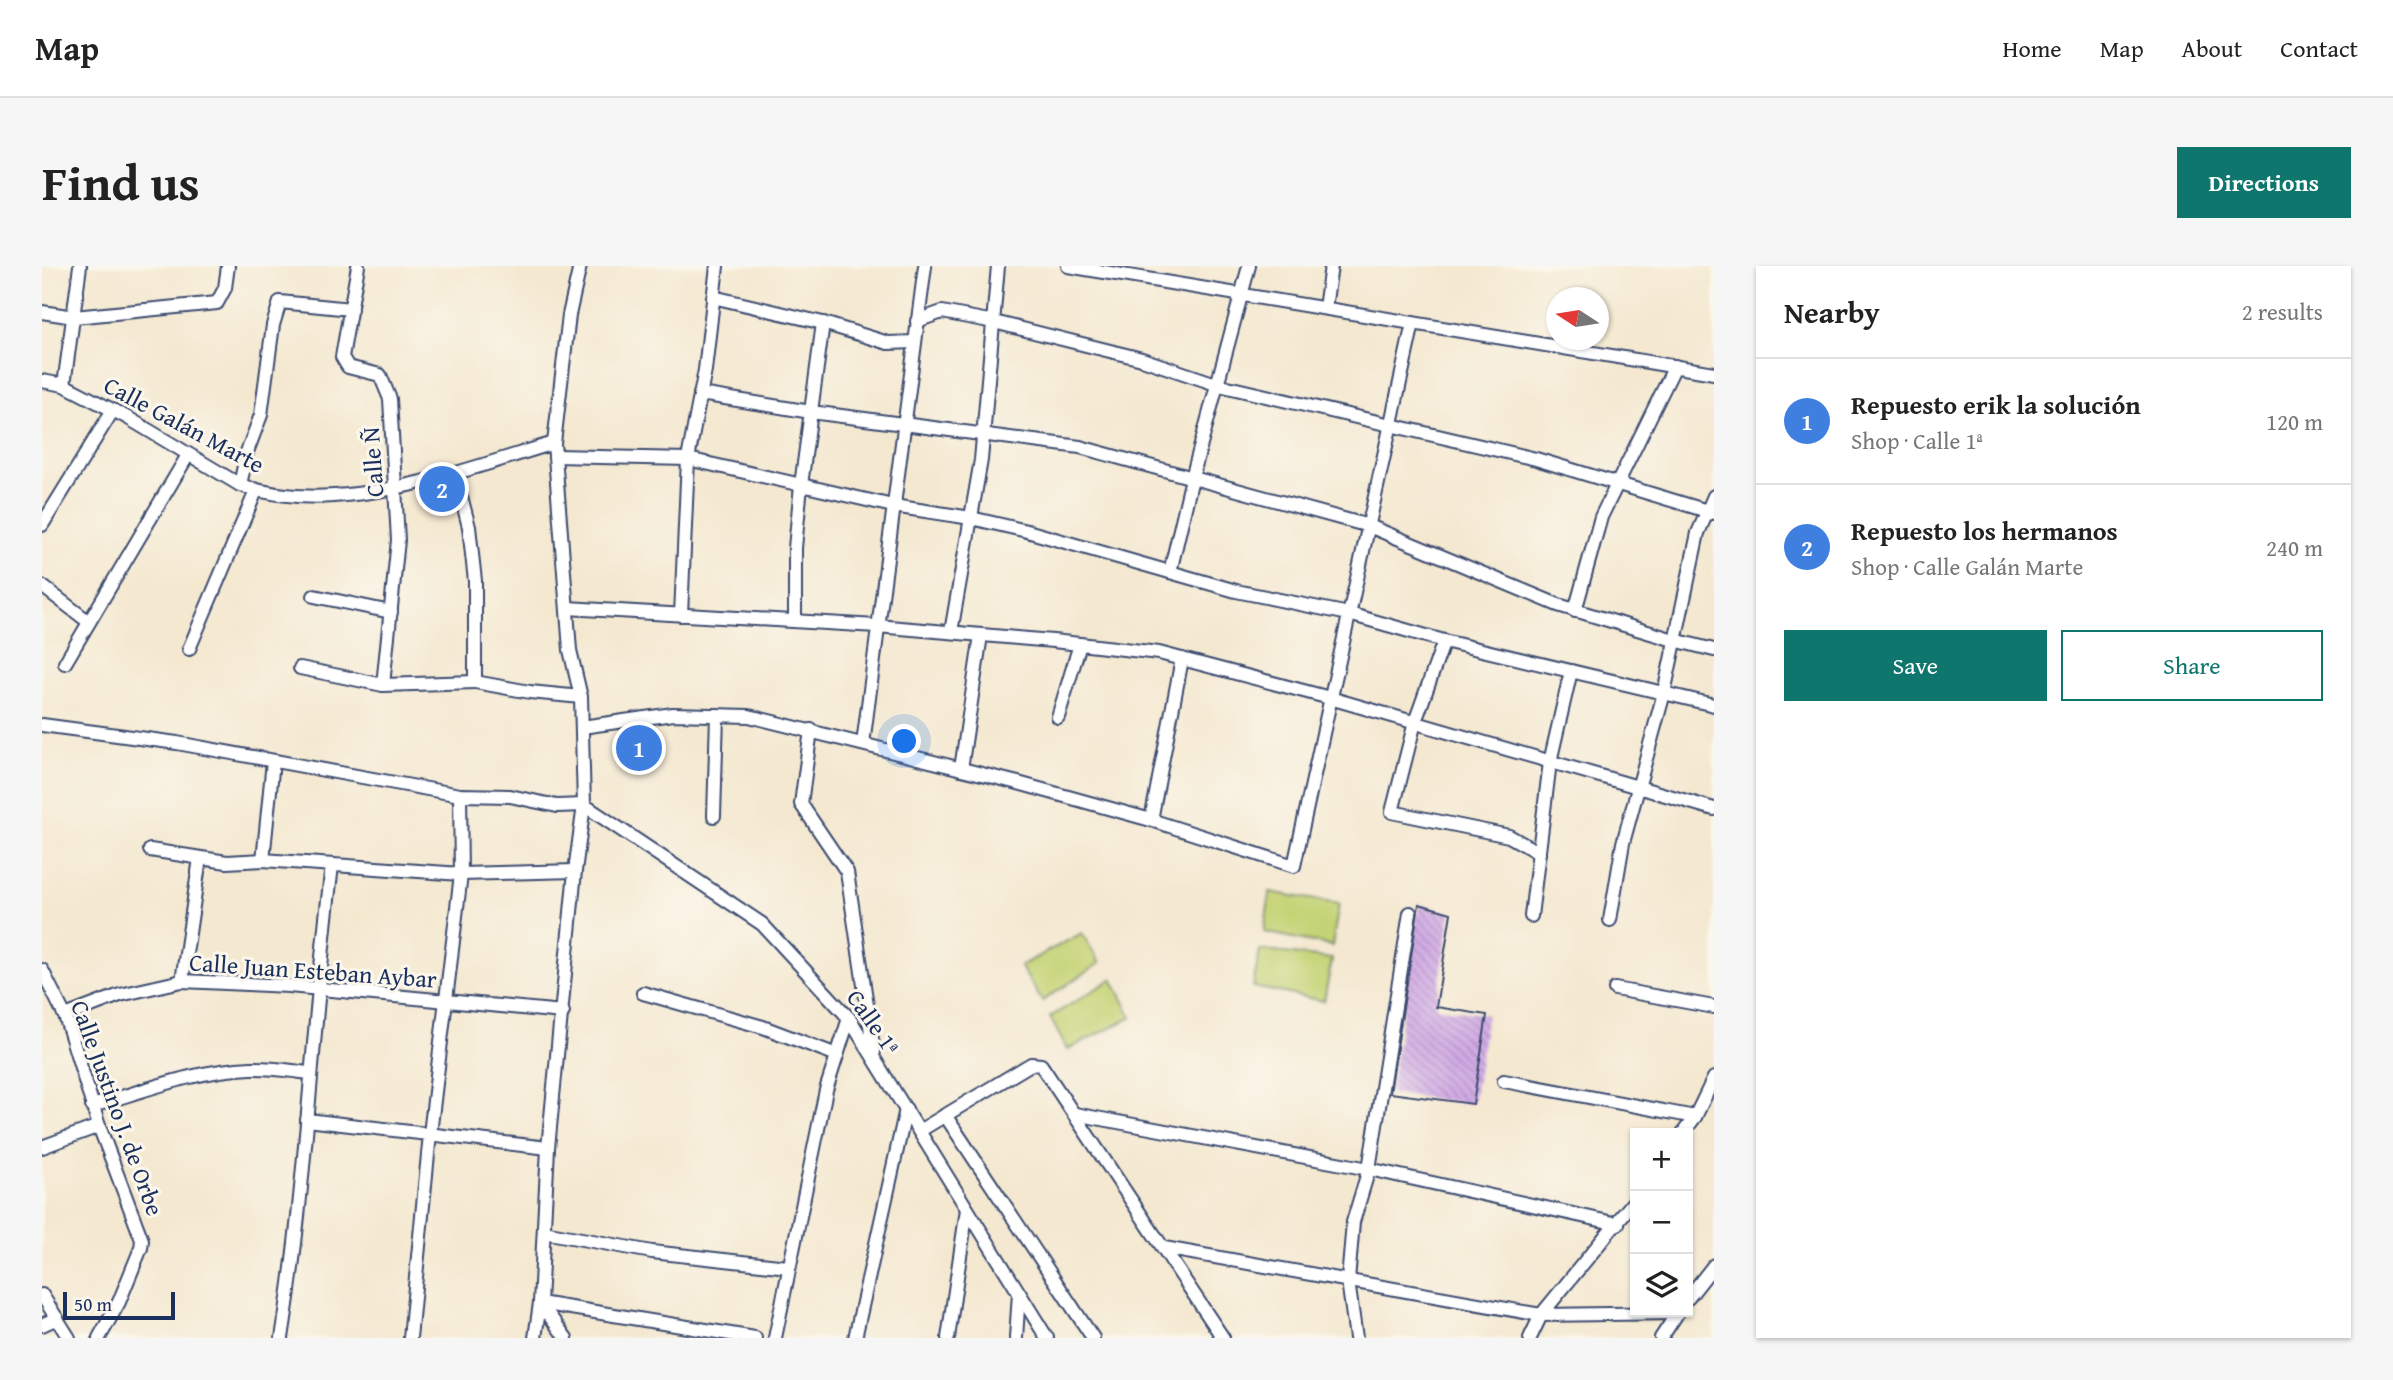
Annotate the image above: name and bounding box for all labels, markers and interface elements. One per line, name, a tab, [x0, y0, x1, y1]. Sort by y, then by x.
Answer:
text: Map	[35, 24, 99, 72]
text: Home	[2003, 31, 2062, 66]
text: Map	[2100, 31, 2144, 66]
text: About	[2182, 31, 2242, 66]
text: Contact	[2280, 31, 2358, 66]
text: Find us	[42, 146, 200, 218]
button: Directions	[2177, 147, 2351, 218]
north arrow	[1546, 287, 1609, 350]
text: Nearby	[1784, 290, 1880, 334]
text: 2 results	[2242, 295, 2323, 328]
street label: Calle Galán Marte	[98, 367, 271, 482]
text: Repuesto erik la solución	[1851, 385, 2141, 424]
text: 1	[1801, 405, 1813, 438]
text: 120 m	[2266, 405, 2323, 438]
text: Shop · Calle 1ª	[1851, 424, 1983, 457]
street label: Calle Ñ	[353, 426, 392, 498]
pin: 2	[419, 463, 465, 515]
text: Repuesto los hermanos	[1851, 511, 2118, 550]
text: 2	[1801, 531, 1813, 564]
text: 240 m	[2266, 531, 2323, 564]
text: Shop · Calle Galán Marte	[1851, 550, 2083, 583]
button: Save	[1784, 630, 2047, 701]
button: Share	[2061, 630, 2323, 701]
pin: 1	[616, 722, 662, 774]
your location	[887, 724, 921, 758]
street label: Calle Juan Esteban Aybar	[188, 944, 438, 997]
street label: Calle 1ª	[838, 982, 909, 1062]
street label: Calle Justino J. de Orbe	[62, 995, 173, 1220]
map controls	[1630, 1128, 1693, 1317]
button: +	[1630, 1128, 1693, 1191]
button: −	[1630, 1191, 1693, 1254]
button: layers	[1630, 1254, 1693, 1317]
scale bar	[63, 1289, 175, 1321]
text: 50 m	[74, 1290, 112, 1318]

